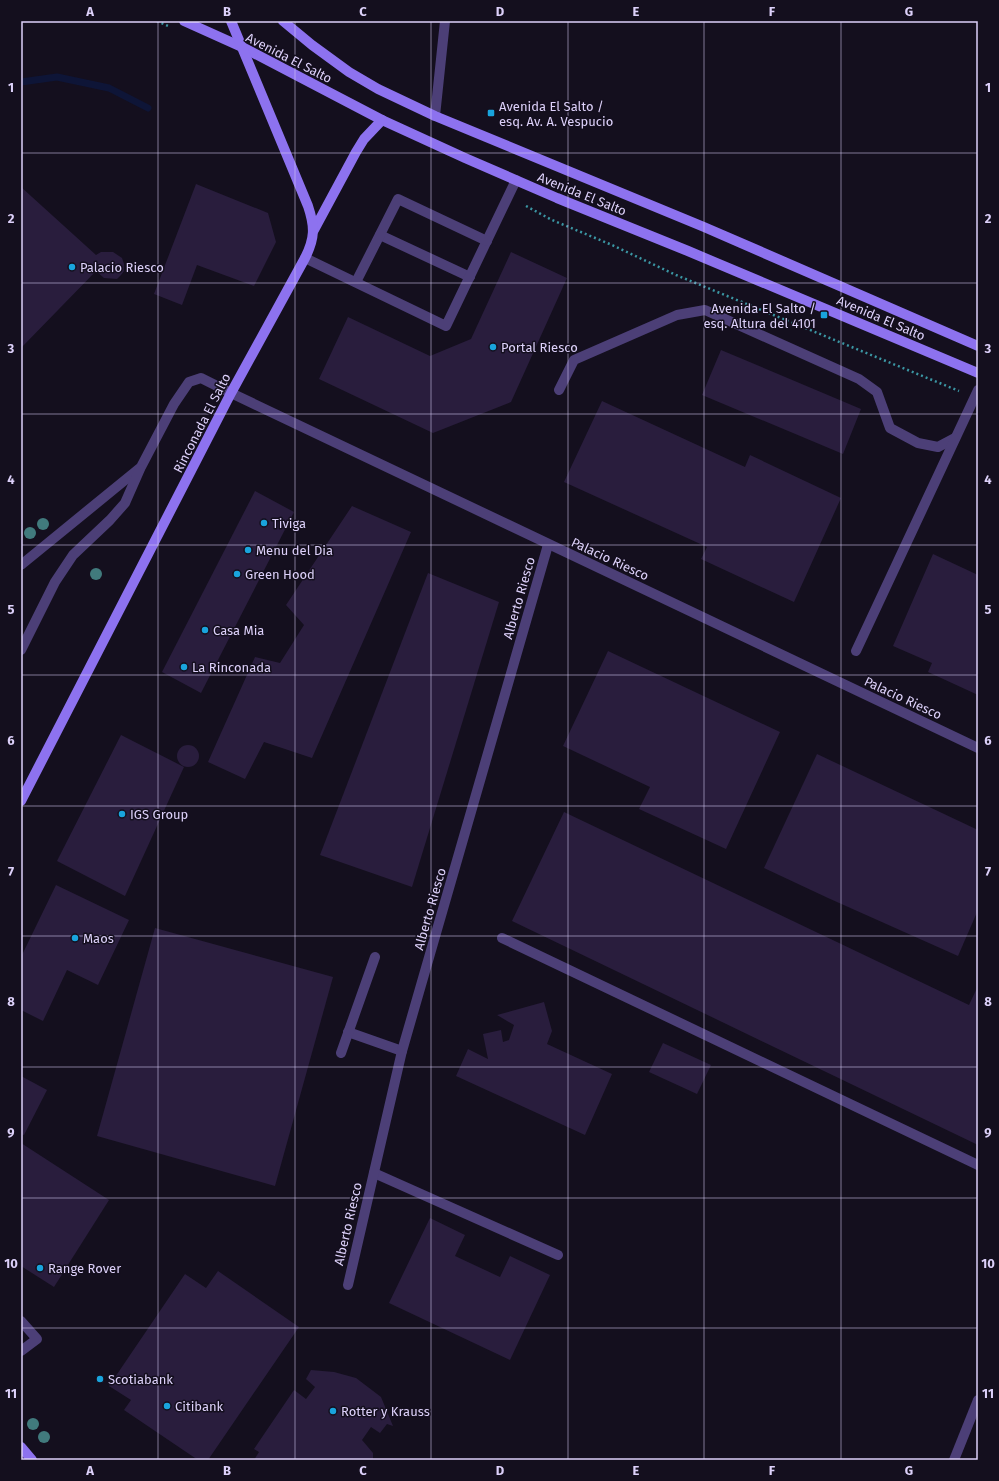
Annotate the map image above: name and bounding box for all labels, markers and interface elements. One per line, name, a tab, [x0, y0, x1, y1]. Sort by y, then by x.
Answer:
text: A	[85, 4, 94, 19]
text: B	[223, 4, 231, 19]
text: C	[359, 4, 367, 19]
text: D	[496, 4, 505, 19]
text: E	[633, 4, 640, 19]
text: F	[769, 4, 776, 19]
text: G	[905, 4, 913, 19]
street label: Avenida El Salto	[243, 30, 335, 86]
text: 1	[8, 80, 14, 95]
text: 1	[985, 80, 991, 95]
place label: Avenida El Salto / esq. Av. A. Vespucio	[499, 99, 613, 129]
marker: Avenida El Salto / esq. Av. A. Vespucio	[486, 108, 496, 118]
street label: Avenida El Salto	[535, 169, 629, 219]
text: 2	[8, 211, 15, 226]
text: 2	[985, 211, 992, 226]
place label: Palacio Riesco	[80, 260, 164, 275]
marker: Palacio Riesco	[67, 262, 77, 272]
street label: Avenida El Salto	[835, 293, 927, 343]
place label: Avenida El Salto / esq. Altura del 4101	[703, 301, 816, 331]
marker: Avenida El Salto / esq. Altura del 4101	[819, 310, 829, 320]
place label: Portal Riesco	[501, 340, 578, 355]
text: 3	[7, 341, 15, 356]
text: 3	[984, 341, 992, 356]
marker: Portal Riesco	[488, 342, 498, 352]
street label: Rinconada El Salto	[170, 371, 234, 475]
text: 4	[7, 472, 15, 487]
text: 4	[984, 472, 992, 487]
place label: Tiviga	[272, 516, 306, 531]
marker: Tiviga	[259, 518, 269, 528]
street label: Palacio Riesco	[569, 535, 651, 583]
place label: Menu del Dia	[256, 543, 333, 558]
marker: Menu del Dia	[243, 545, 253, 555]
street label: Alberto Riesco	[500, 555, 538, 641]
place label: Green Hood	[245, 567, 315, 582]
marker: Green Hood	[232, 569, 242, 579]
text: 5	[8, 602, 15, 617]
text: 5	[985, 602, 992, 617]
place label: Casa Mia	[213, 623, 264, 638]
marker: Casa Mia	[200, 625, 210, 635]
place label: La Rinconada	[192, 660, 271, 675]
marker: La Rinconada	[179, 662, 189, 672]
street label: Palacio Riesco	[862, 674, 944, 722]
text: 6	[7, 733, 15, 748]
text: 6	[984, 733, 992, 748]
place label: IGS Group	[130, 807, 188, 822]
marker: IGS Group	[117, 809, 127, 819]
text: 7	[8, 864, 14, 879]
text: 7	[985, 864, 991, 879]
street label: Alberto Riesco	[411, 866, 449, 952]
place label: Maos	[83, 931, 114, 946]
marker: Maos	[70, 933, 80, 943]
text: 8	[7, 994, 15, 1009]
text: 8	[984, 994, 992, 1009]
text: 9	[7, 1125, 15, 1140]
text: 9	[984, 1125, 992, 1140]
street label: Alberto Riesco	[331, 1181, 365, 1267]
text: 10	[4, 1256, 18, 1271]
text: 10	[981, 1256, 995, 1271]
place label: Range Rover	[48, 1261, 121, 1276]
marker: Range Rover	[35, 1263, 45, 1273]
place label: Scotiabank	[108, 1372, 173, 1387]
marker: Scotiabank	[95, 1374, 105, 1384]
text: 11	[5, 1386, 17, 1401]
text: 11	[982, 1386, 994, 1401]
place label: Citibank	[175, 1399, 224, 1414]
marker: Citibank	[162, 1401, 172, 1411]
place label: Rotter y Krauss	[341, 1404, 430, 1419]
marker: Rotter y Krauss	[328, 1406, 338, 1416]
text: A	[85, 1463, 94, 1478]
text: B	[223, 1463, 231, 1478]
text: C	[359, 1463, 367, 1478]
text: D	[496, 1463, 505, 1478]
text: E	[633, 1463, 640, 1478]
text: F	[769, 1463, 776, 1478]
text: G	[905, 1463, 913, 1478]

